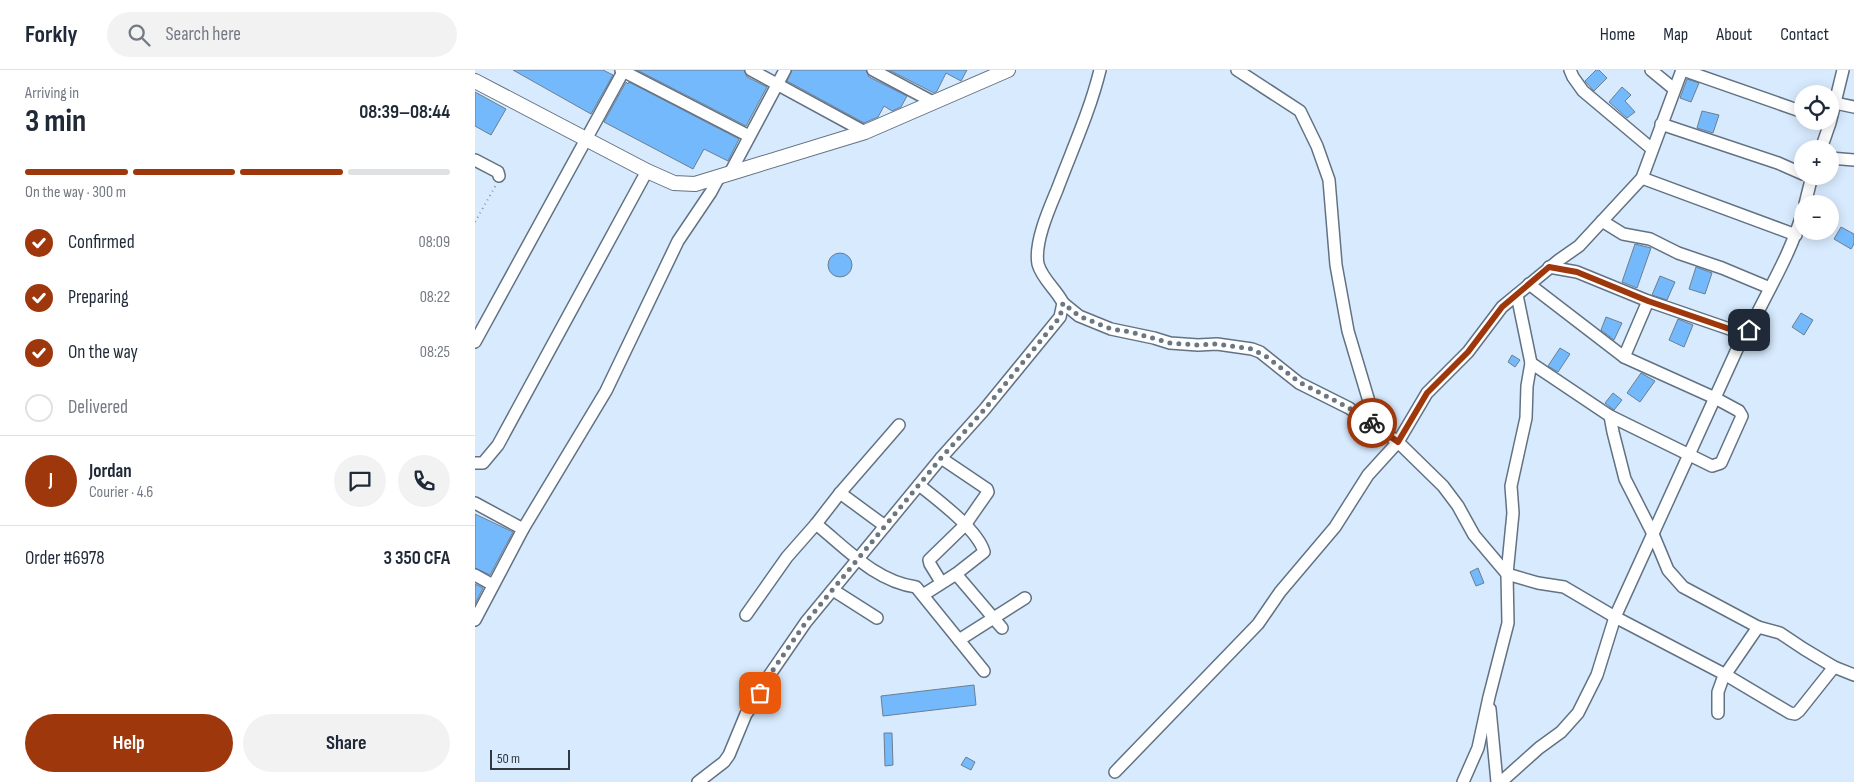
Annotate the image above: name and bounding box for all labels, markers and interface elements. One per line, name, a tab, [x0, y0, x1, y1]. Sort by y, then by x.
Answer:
search box	[107, 12, 457, 57]
text: Forkly	[25, 20, 77, 49]
icon: search	[125, 21, 153, 49]
text: Search here	[165, 23, 241, 46]
text: Home	[1600, 24, 1635, 45]
text: Map	[1663, 24, 1688, 45]
text: About	[1716, 24, 1752, 45]
text: Contact	[1780, 24, 1829, 45]
text: Arriving in	[25, 84, 79, 103]
map controls	[1794, 85, 1839, 240]
button: locate	[1794, 85, 1839, 130]
text: 08:39–08:44	[359, 101, 450, 124]
text: 3 min	[25, 102, 86, 141]
button: +	[1794, 140, 1839, 185]
text: On the way · 300 m	[25, 183, 126, 202]
button: −	[1794, 195, 1839, 240]
icon: check	[25, 229, 53, 257]
text: Confirmed	[68, 231, 135, 254]
text: 08:09	[419, 233, 450, 252]
icon: check	[25, 284, 53, 312]
text: Preparing	[68, 286, 129, 309]
text: 08:22	[420, 288, 450, 307]
pin	[1728, 309, 1770, 351]
icon: home	[1735, 316, 1763, 344]
icon: check	[25, 339, 53, 367]
text: On the way	[68, 341, 138, 364]
text: 08:25	[420, 343, 450, 362]
text: Delivered	[68, 396, 128, 419]
courier	[1347, 398, 1397, 448]
icon: bike	[1358, 409, 1386, 437]
button: chat	[334, 455, 386, 507]
button: phone	[398, 455, 450, 507]
text: Jordan	[89, 460, 132, 483]
text: J	[49, 469, 53, 492]
text: Courier · 4.6	[89, 483, 153, 502]
text: Order #6978	[25, 547, 105, 570]
text: 3 350 CFA	[383, 547, 450, 570]
pin	[739, 672, 781, 714]
icon: bag	[746, 679, 774, 707]
button: Help	[25, 714, 233, 772]
button: Share	[243, 714, 450, 772]
scale bar	[490, 747, 570, 770]
text: 50 m	[497, 750, 520, 767]

